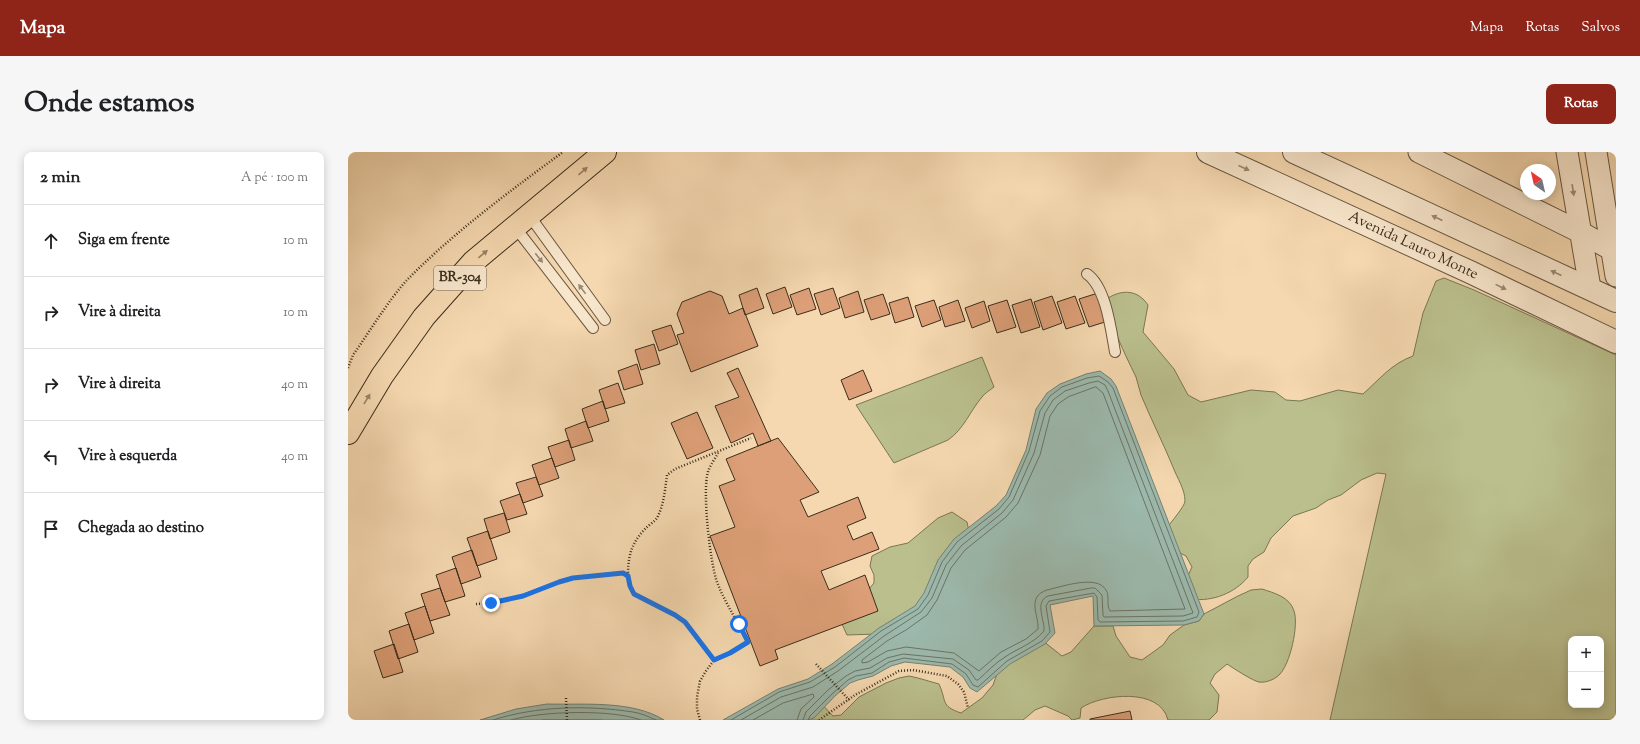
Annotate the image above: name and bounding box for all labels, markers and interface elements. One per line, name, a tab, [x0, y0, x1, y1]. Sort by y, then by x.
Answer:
text: Mapa	[20, 15, 65, 42]
text: Mapa	[1470, 18, 1503, 38]
text: Rotas	[1525, 18, 1559, 38]
text: Salvos	[1581, 18, 1620, 38]
text: Onde estamos	[24, 84, 194, 124]
button: Rotas	[1546, 84, 1616, 124]
north arrow	[1520, 164, 1556, 200]
one-way arrow	[1238, 165, 1249, 171]
text: 2 min	[40, 166, 81, 190]
one-way arrow	[577, 167, 588, 176]
text: A pé · 100 m	[241, 169, 308, 187]
one-way arrow	[1571, 184, 1577, 197]
street label: Avenida Lauro Monte	[1344, 207, 1482, 285]
one-way arrow	[1432, 215, 1443, 221]
icon: ahead	[40, 230, 62, 252]
text: Siga em frente	[78, 230, 170, 251]
text: 10 m	[283, 232, 308, 250]
one-way arrow	[477, 250, 488, 259]
one-way arrow	[534, 253, 543, 264]
road number: BR-304	[434, 266, 486, 290]
one-way arrow	[1550, 270, 1561, 276]
one-way arrow	[578, 283, 586, 294]
one-way arrow	[1496, 284, 1507, 290]
icon: right	[40, 302, 62, 324]
text: Vire à direita	[78, 302, 161, 323]
text: 10 m	[283, 304, 308, 322]
icon: right	[40, 374, 62, 396]
text: Vire à direita	[78, 374, 161, 395]
text: 40 m	[281, 376, 308, 394]
one-way arrow	[364, 393, 371, 405]
icon: left	[40, 446, 62, 468]
text: Vire à esquerda	[78, 446, 177, 467]
text: 40 m	[281, 448, 308, 466]
icon: arrive	[40, 518, 62, 540]
text: Chegada ao destino	[78, 518, 204, 539]
route end	[482, 594, 500, 612]
route start	[730, 615, 748, 633]
map controls	[1568, 636, 1604, 708]
button: +	[1568, 636, 1604, 672]
button: −	[1568, 672, 1604, 708]

